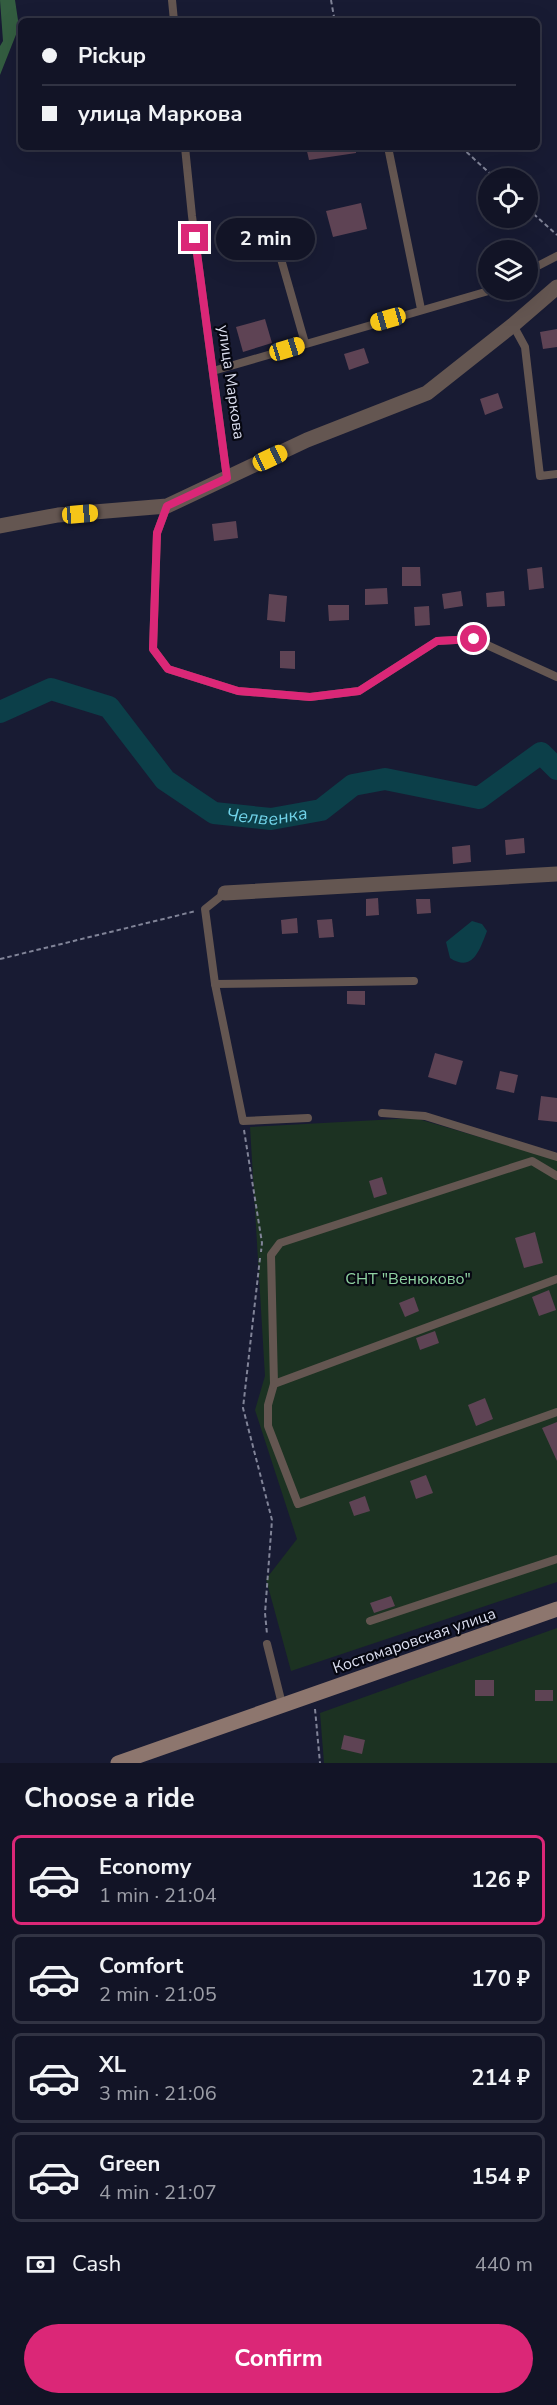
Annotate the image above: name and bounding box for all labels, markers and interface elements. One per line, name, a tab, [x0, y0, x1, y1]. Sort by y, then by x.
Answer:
text: Pickup	[78, 41, 146, 71]
text: улица Маркова	[78, 99, 243, 129]
map controls	[478, 168, 538, 300]
button: locate	[478, 168, 538, 228]
callout: 2 min	[216, 217, 315, 259]
route end	[181, 224, 208, 251]
text: 2 min	[240, 225, 291, 252]
button: layers	[478, 240, 538, 300]
car	[368, 305, 408, 333]
street label: улица Маркова	[212, 323, 250, 441]
car	[267, 335, 307, 363]
car	[250, 442, 290, 474]
car	[61, 503, 99, 525]
route start	[460, 625, 487, 652]
water label: Челвенка	[225, 801, 309, 831]
park label: СНТ "Венюково"	[345, 1268, 471, 1290]
street label: Костомаровская улица	[330, 1603, 499, 1679]
text: Choose a ride	[24, 1780, 195, 1817]
text: Economy	[99, 1852, 191, 1882]
icon: car	[27, 1853, 81, 1907]
text: 126 ₽	[471, 1865, 530, 1895]
text: 1 min · 21:04	[99, 1882, 217, 1909]
text: Comfort	[99, 1951, 183, 1981]
icon: car	[27, 1952, 81, 2006]
text: 170 ₽	[471, 1964, 530, 1994]
text: 2 min · 21:05	[99, 1981, 217, 2008]
text: XL	[99, 2050, 126, 2080]
icon: car	[27, 2051, 81, 2105]
text: 214 ₽	[471, 2063, 530, 2093]
text: 3 min · 21:06	[99, 2080, 217, 2107]
text: Green	[99, 2149, 160, 2179]
icon: car	[27, 2150, 81, 2204]
text: 154 ₽	[471, 2162, 530, 2192]
text: 4 min · 21:07	[99, 2179, 217, 2206]
icon: cash	[24, 2248, 57, 2281]
text: Cash	[72, 2249, 121, 2279]
text: 440 m	[475, 2251, 533, 2278]
button: Confirm	[24, 2324, 533, 2393]

